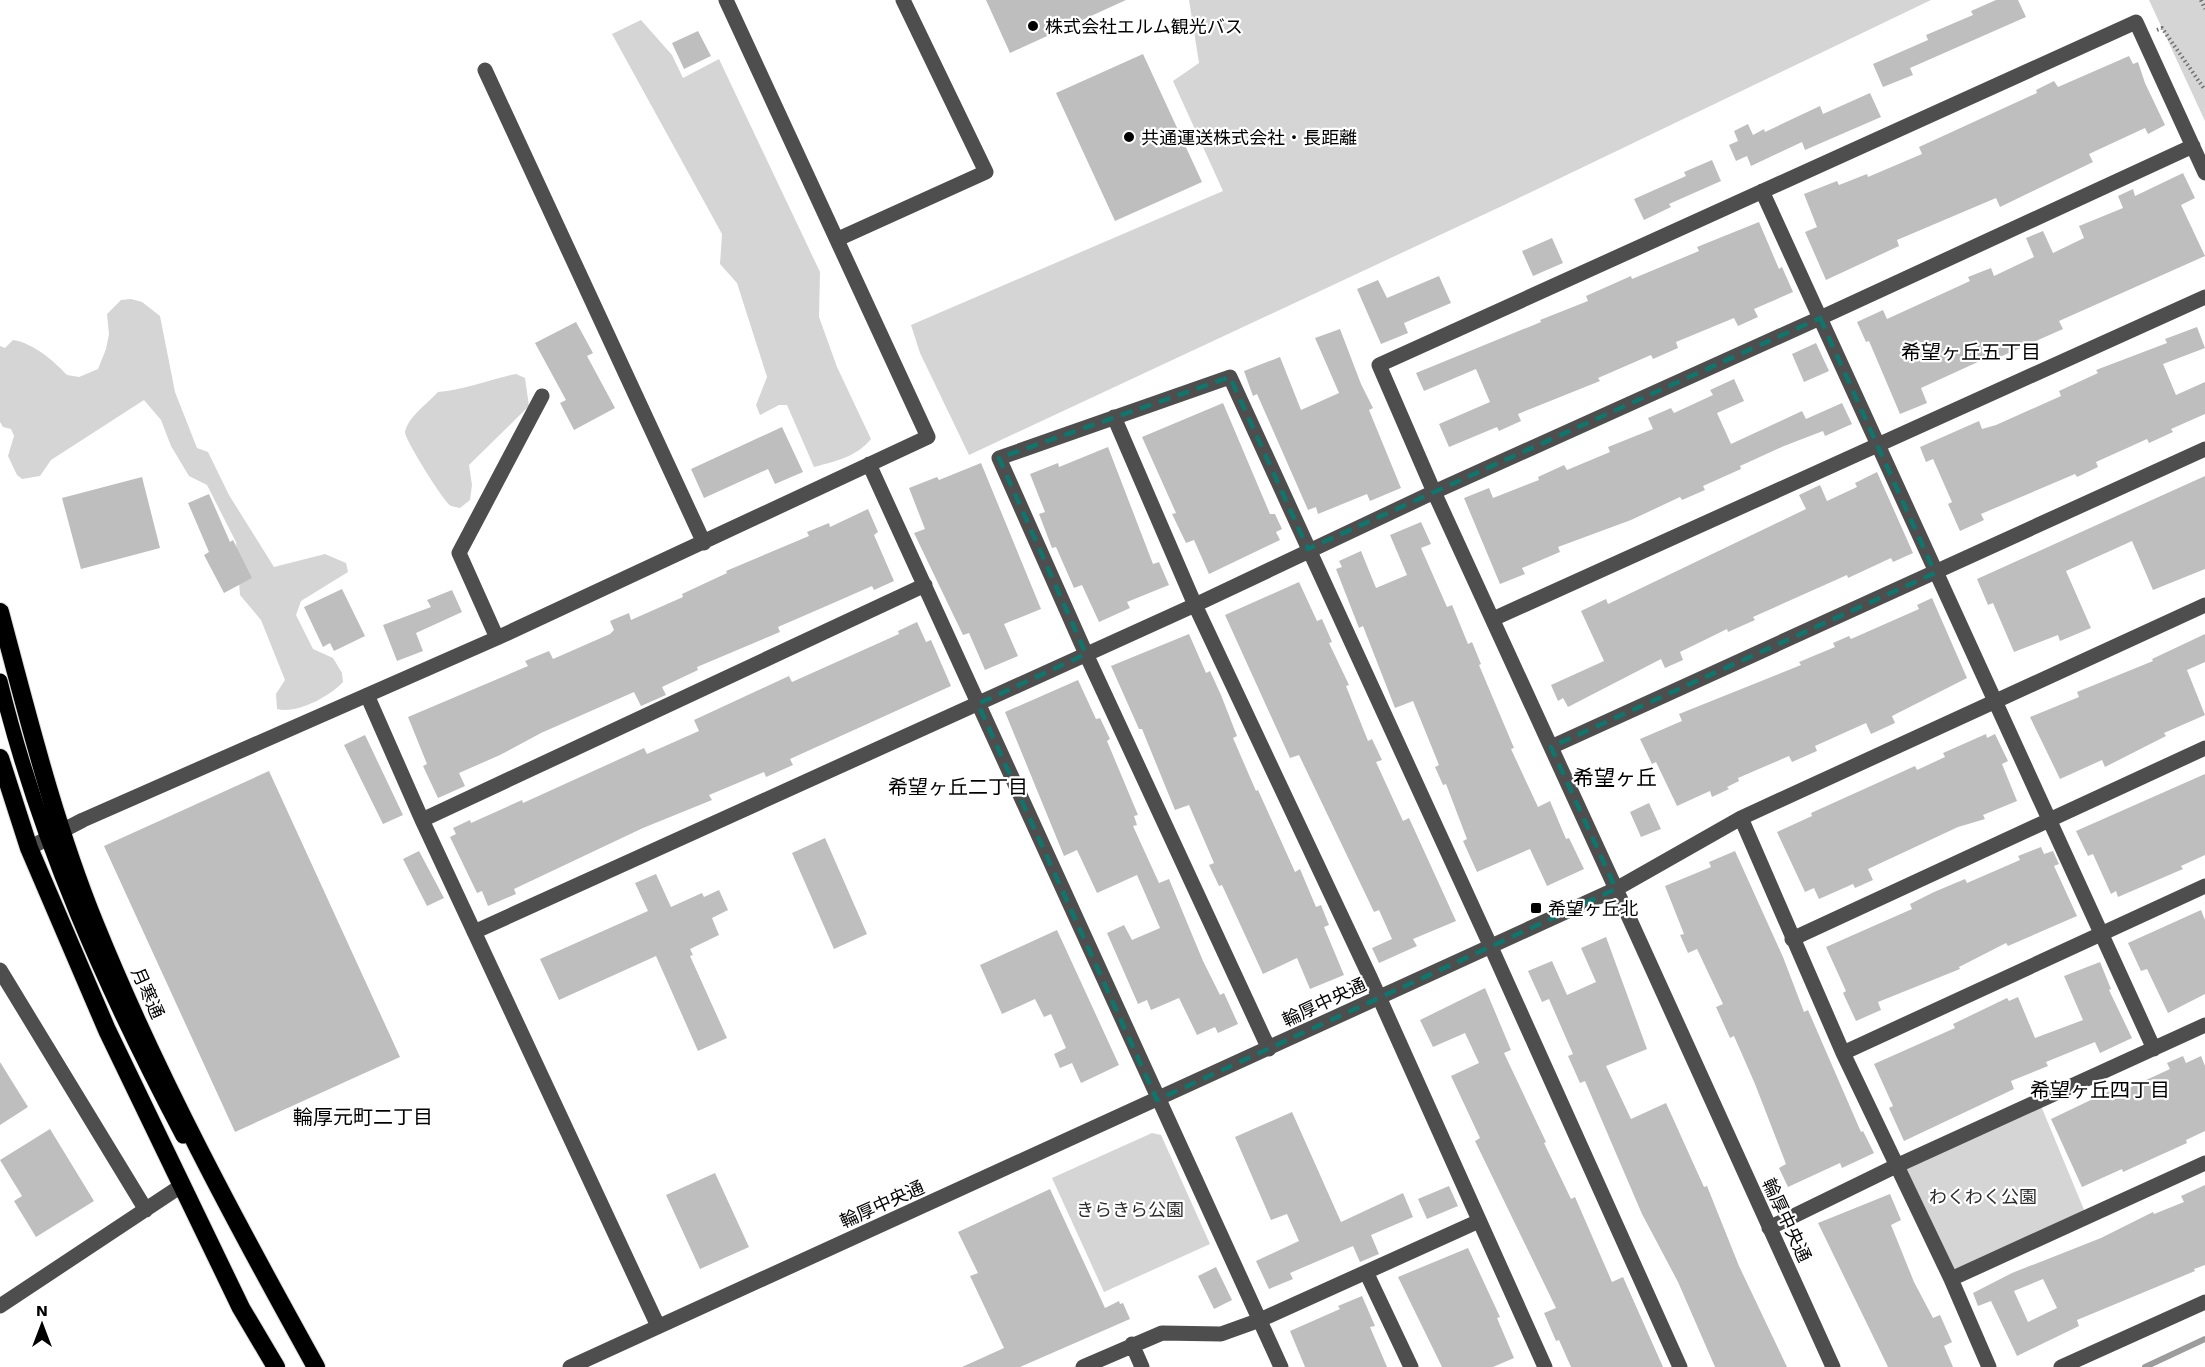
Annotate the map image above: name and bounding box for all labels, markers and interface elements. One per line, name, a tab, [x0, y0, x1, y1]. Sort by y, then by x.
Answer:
place label: 株式会社エルム観光バス	[1045, 16, 1243, 37]
marker: 株式会社エルム観光バス	[1026, 19, 1040, 33]
place label: 共通運送株式会社・長距離	[1141, 127, 1357, 148]
marker: 共通運送株式会社・長距離	[1122, 130, 1136, 144]
district label: 希望ヶ丘五丁目	[1901, 340, 2041, 364]
district label: 希望ヶ丘	[1573, 765, 1657, 790]
district label: 希望ヶ丘二丁目	[888, 775, 1028, 799]
place label: 希望ヶ丘北	[1548, 898, 1638, 919]
marker: 希望ヶ丘北	[1529, 901, 1543, 915]
street label: 月寒通	[127, 964, 169, 1022]
street label: 輪厚中央通	[1279, 973, 1369, 1031]
district label: 希望ヶ丘四丁目	[2030, 1078, 2170, 1102]
district label: 輪厚元町二丁目	[293, 1105, 433, 1129]
street label: 輪厚中央通	[1758, 1175, 1816, 1265]
street label: 輪厚中央通	[837, 1176, 927, 1232]
park label: わくわく公園	[1929, 1186, 2037, 1207]
park label: きらきら公園	[1076, 1199, 1184, 1220]
north arrow	[12, 1295, 72, 1355]
text: N	[36, 1301, 48, 1320]

